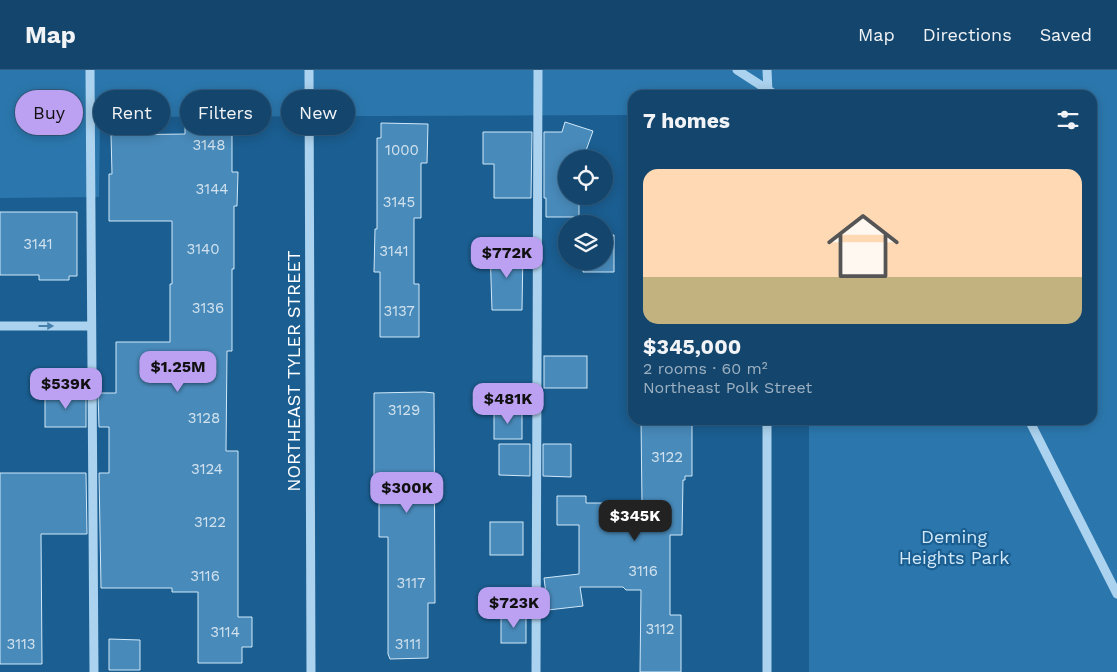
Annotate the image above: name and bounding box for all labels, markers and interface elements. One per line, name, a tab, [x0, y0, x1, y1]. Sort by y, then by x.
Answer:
text: Map	[25, 21, 76, 49]
text: Map	[858, 24, 895, 45]
text: Directions	[923, 24, 1012, 45]
text: Saved	[1040, 24, 1092, 45]
chip: Buy	[15, 90, 83, 135]
chip: Rent	[93, 90, 170, 135]
chip: Filters	[180, 90, 271, 135]
chip: New	[281, 90, 355, 135]
icon: filters	[1054, 106, 1082, 134]
text: 7 homes	[643, 108, 730, 133]
house number: 3148	[192, 136, 226, 154]
house number: 1000	[385, 141, 419, 159]
map controls	[558, 150, 613, 270]
button: locate	[558, 150, 613, 205]
house number: 3144	[196, 180, 228, 198]
house number: 3145	[383, 193, 415, 211]
icon: home	[818, 201, 908, 291]
button: layers	[558, 215, 613, 270]
house number: 3141	[23, 235, 53, 253]
pin: $772K	[472, 236, 542, 279]
house number: 3140	[186, 240, 220, 258]
house number: 3141	[379, 242, 409, 260]
text: $772K	[482, 243, 532, 262]
street label: NORTHEAST TYLER STREET	[283, 250, 304, 492]
house number: 3136	[192, 299, 224, 317]
house number: 3137	[383, 302, 415, 320]
one-way arrow	[38, 322, 54, 330]
text: $345,000	[643, 334, 741, 359]
pin: $1.25M	[137, 350, 219, 393]
text: $1.25M	[150, 357, 206, 376]
text: 2 rooms · 60 m²	[643, 359, 768, 378]
pin: $539K	[31, 368, 101, 410]
text: $539K	[41, 374, 91, 393]
text: Northeast Polk Street	[643, 378, 812, 397]
pin: $481K	[473, 382, 543, 425]
text: $481K	[484, 389, 532, 408]
house number: 3129	[388, 401, 420, 419]
house number: 3128	[188, 409, 220, 427]
house number: 3122	[651, 448, 683, 466]
house number: 3124	[191, 460, 223, 478]
pin: $300K	[372, 472, 442, 514]
text: $300K	[381, 478, 433, 497]
pin: $345K	[600, 500, 670, 542]
text: $345K	[610, 506, 660, 525]
house number: 3122	[194, 513, 226, 531]
park label: Deming Heights Park	[899, 526, 1009, 568]
house number: 3116	[628, 562, 658, 580]
house number: 3116	[190, 567, 220, 585]
house number: 3117	[397, 574, 425, 592]
pin: $723K	[479, 586, 549, 629]
text: $723K	[489, 593, 539, 612]
house number: 3112	[645, 620, 675, 638]
house number: 3114	[210, 623, 240, 641]
house number: 3113	[6, 635, 36, 653]
house number: 3111	[395, 635, 421, 653]

